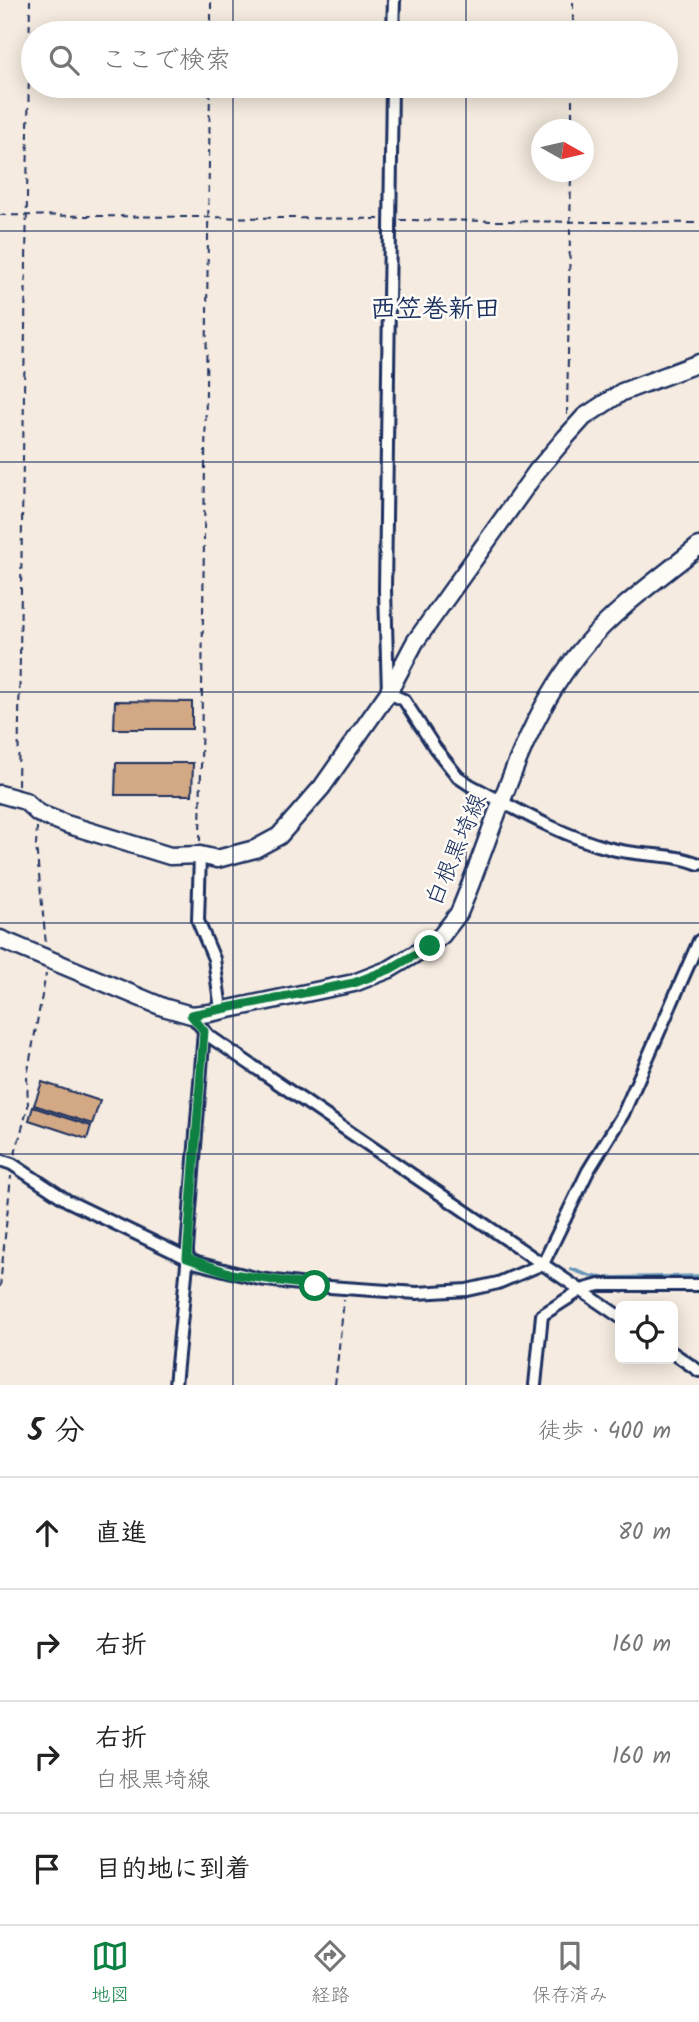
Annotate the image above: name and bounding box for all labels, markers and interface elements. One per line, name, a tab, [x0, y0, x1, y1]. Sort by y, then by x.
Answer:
search box	[21, 21, 678, 98]
text: ここで検索	[101, 40, 231, 82]
icon: search	[45, 41, 83, 79]
north arrow	[531, 119, 594, 182]
district label: 西笠巻新田	[370, 289, 500, 331]
street label: 白根黒埼線	[416, 787, 498, 913]
route end	[414, 930, 445, 961]
route start	[299, 1270, 330, 1301]
map controls	[615, 1301, 678, 1364]
button: locate	[615, 1301, 678, 1364]
text: 5 分	[28, 1408, 85, 1456]
text: 徒歩 · 400 m	[538, 1414, 671, 1450]
text: 直進	[95, 1513, 147, 1555]
icon: ahead	[28, 1514, 66, 1552]
text: 80 m	[618, 1515, 671, 1551]
text: 右折	[95, 1625, 147, 1667]
icon: right	[28, 1626, 66, 1664]
text: 160 m	[612, 1627, 671, 1663]
text: 右折	[95, 1718, 147, 1760]
icon: right	[28, 1738, 66, 1776]
text: 160 m	[612, 1739, 671, 1775]
text: 白根黒埼線	[95, 1763, 210, 1799]
text: 目的地に到着	[95, 1849, 251, 1891]
icon: arrive	[28, 1850, 66, 1888]
tab: 地図	[91, 1937, 129, 2011]
tab: 経路	[311, 1937, 350, 2011]
tab: 保存済み	[532, 1937, 608, 2011]

